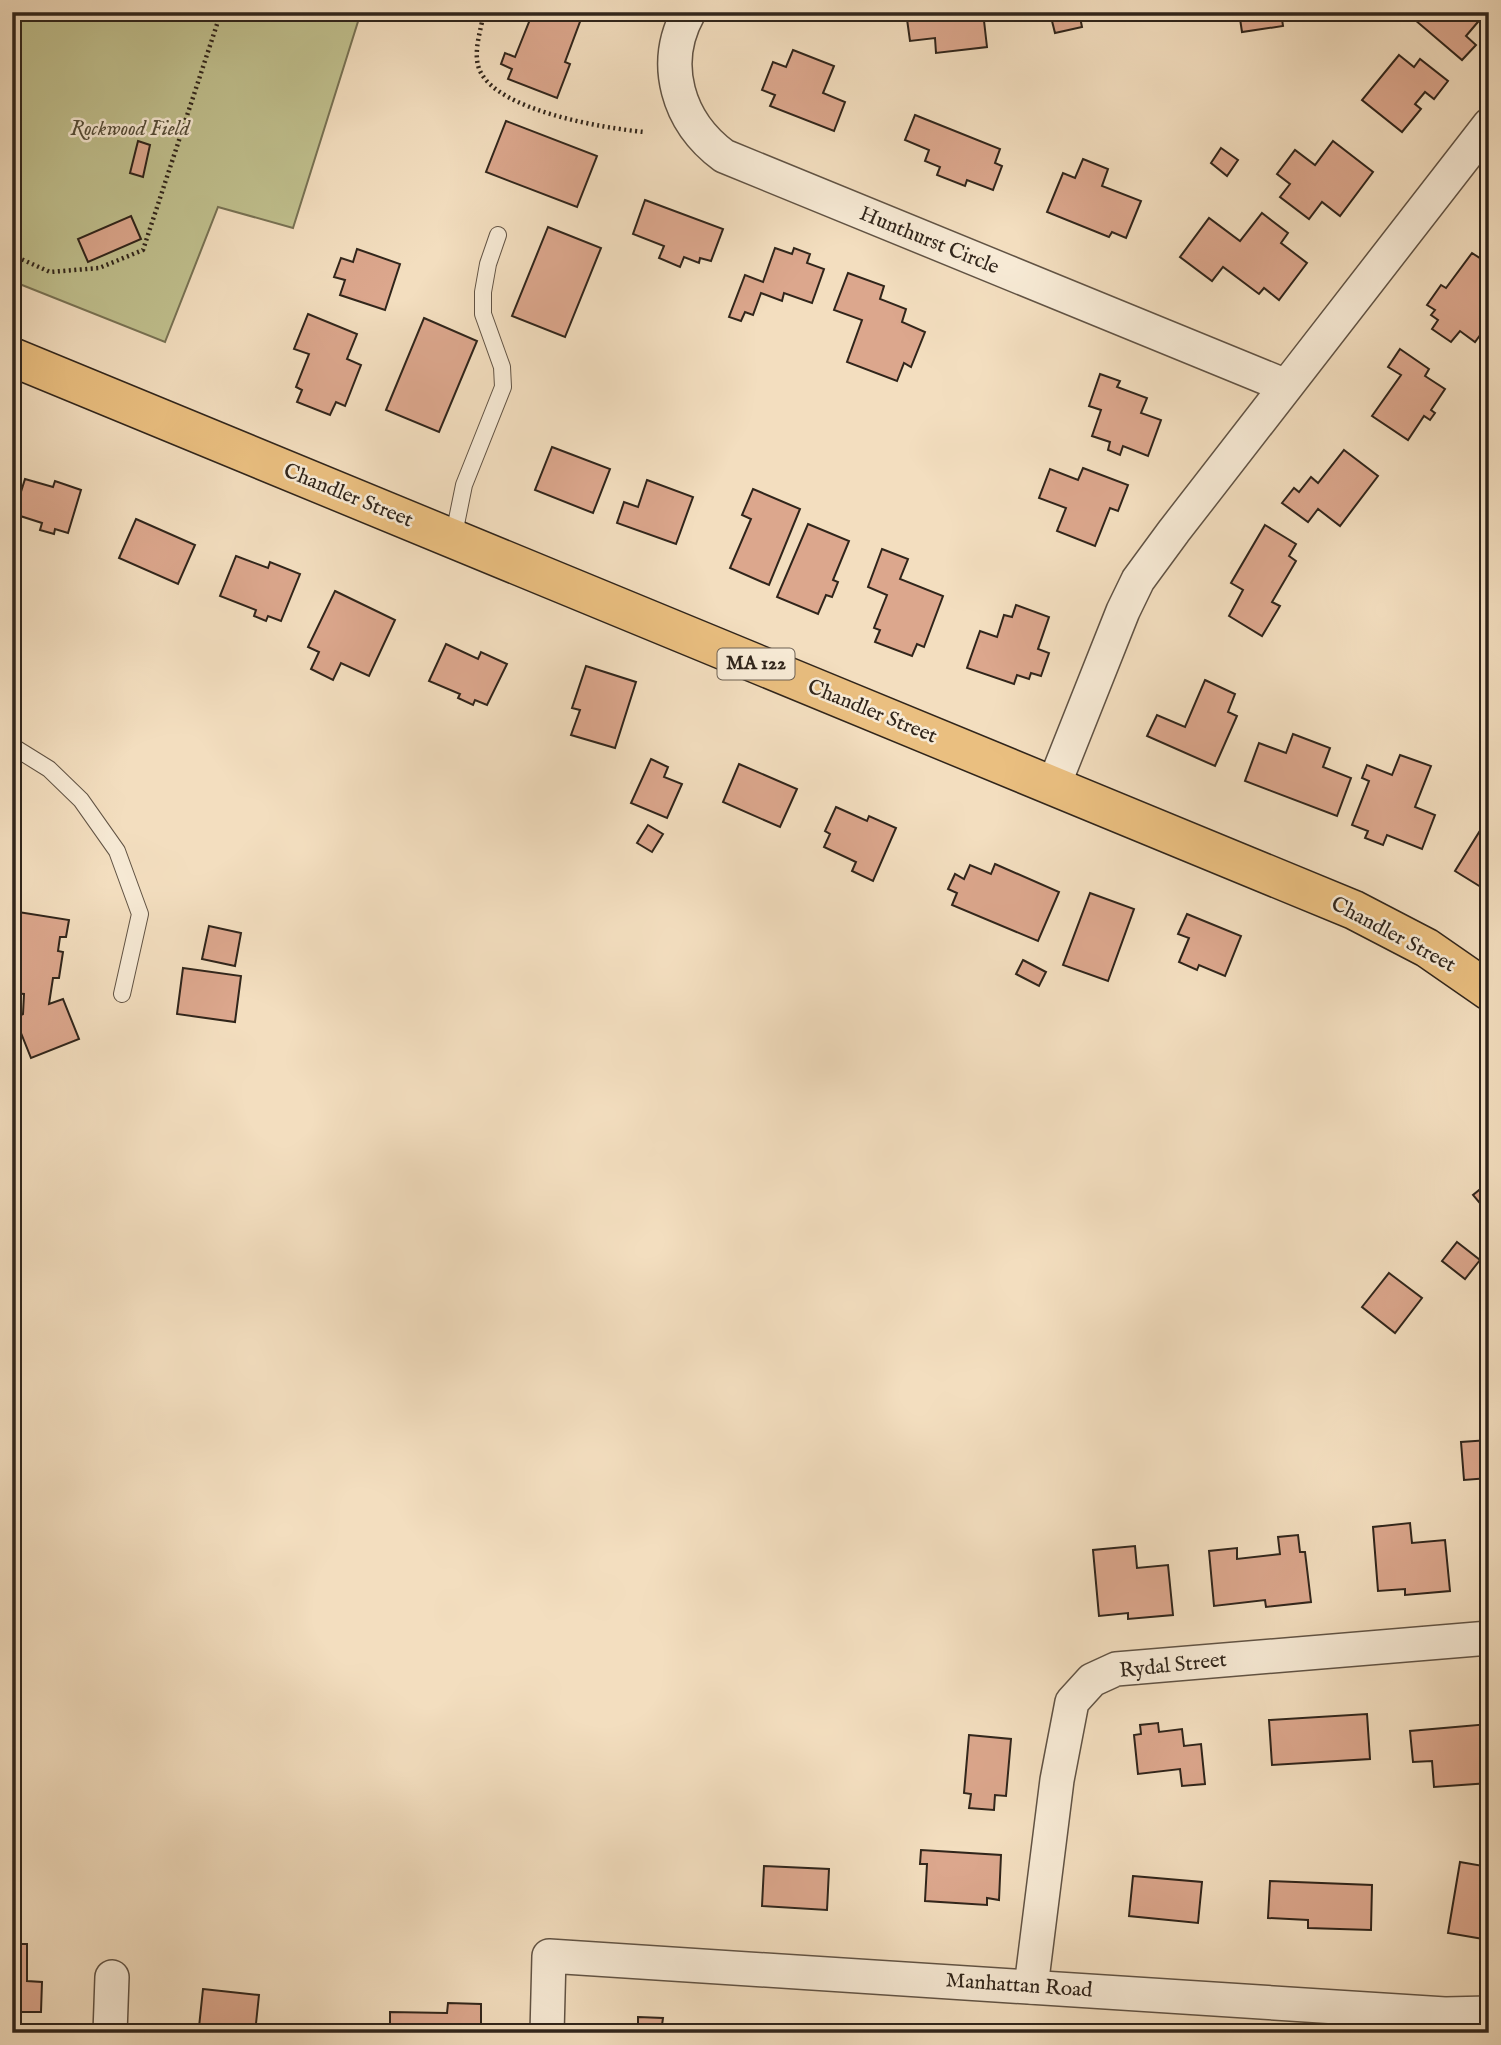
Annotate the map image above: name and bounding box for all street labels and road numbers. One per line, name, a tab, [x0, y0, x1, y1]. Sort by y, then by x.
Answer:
street label: Hunthurst Circle	[855, 201, 1003, 281]
street label: Chandler Street	[279, 458, 417, 534]
road number: MA 122	[718, 649, 794, 680]
street label: Chandler Street	[803, 674, 941, 750]
street label: Chandler Street	[1326, 891, 1460, 979]
street label: Rydal Street	[1118, 1647, 1228, 1685]
street label: Manhattan Road	[945, 1967, 1094, 2005]

